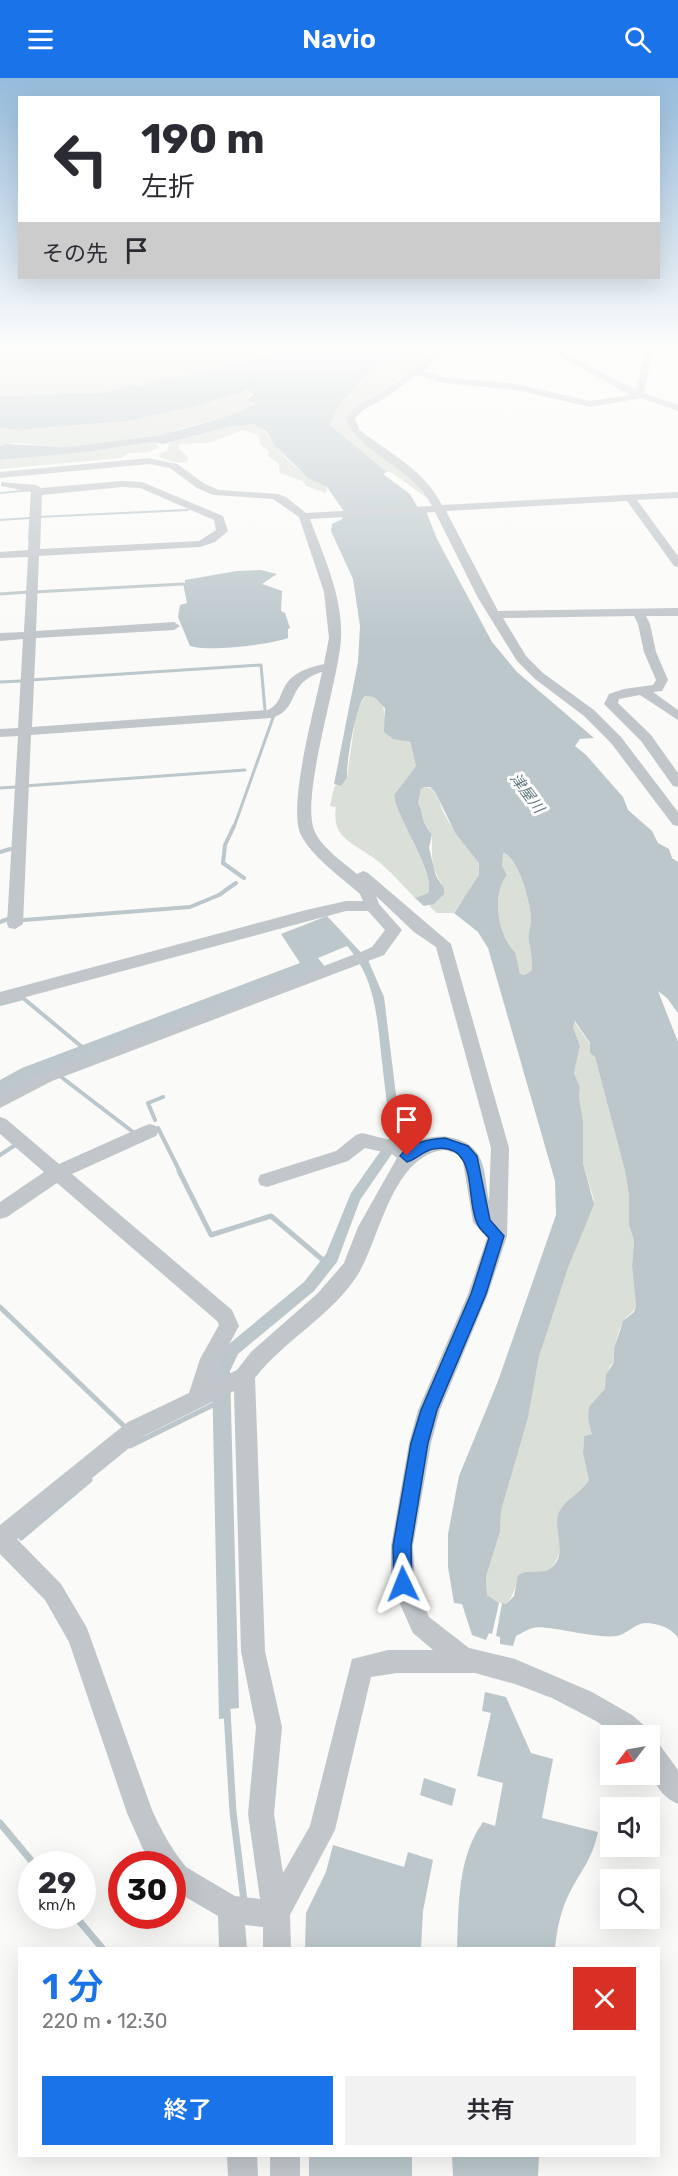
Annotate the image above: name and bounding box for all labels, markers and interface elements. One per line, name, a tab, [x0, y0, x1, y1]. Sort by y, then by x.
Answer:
icon: menu	[24, 23, 57, 56]
text: Navio	[302, 23, 376, 55]
icon: search	[621, 23, 654, 56]
text: 190 m	[141, 114, 265, 164]
icon: left	[42, 120, 120, 198]
text: 左折	[141, 171, 195, 203]
icon: arrive	[120, 234, 153, 267]
text: その先	[42, 240, 108, 267]
water label: 津屋川	[506, 770, 549, 818]
pin	[381, 1094, 432, 1156]
icon: arrive	[390, 1103, 423, 1136]
position arrow	[371, 1552, 435, 1616]
north arrow	[600, 1725, 660, 1785]
map controls	[600, 1725, 660, 1929]
button: sound	[600, 1797, 660, 1857]
speed limit sign: 30	[108, 1851, 186, 1929]
text: 29	[38, 1865, 76, 1901]
button: search	[600, 1869, 660, 1929]
text: km/h	[38, 1896, 76, 1914]
text: 1 分	[42, 1965, 103, 2008]
button: close	[573, 1967, 636, 2030]
text: 220 m · 12:30	[42, 2009, 167, 2033]
button: 終了	[42, 2076, 333, 2145]
button: 共有	[345, 2076, 636, 2145]

